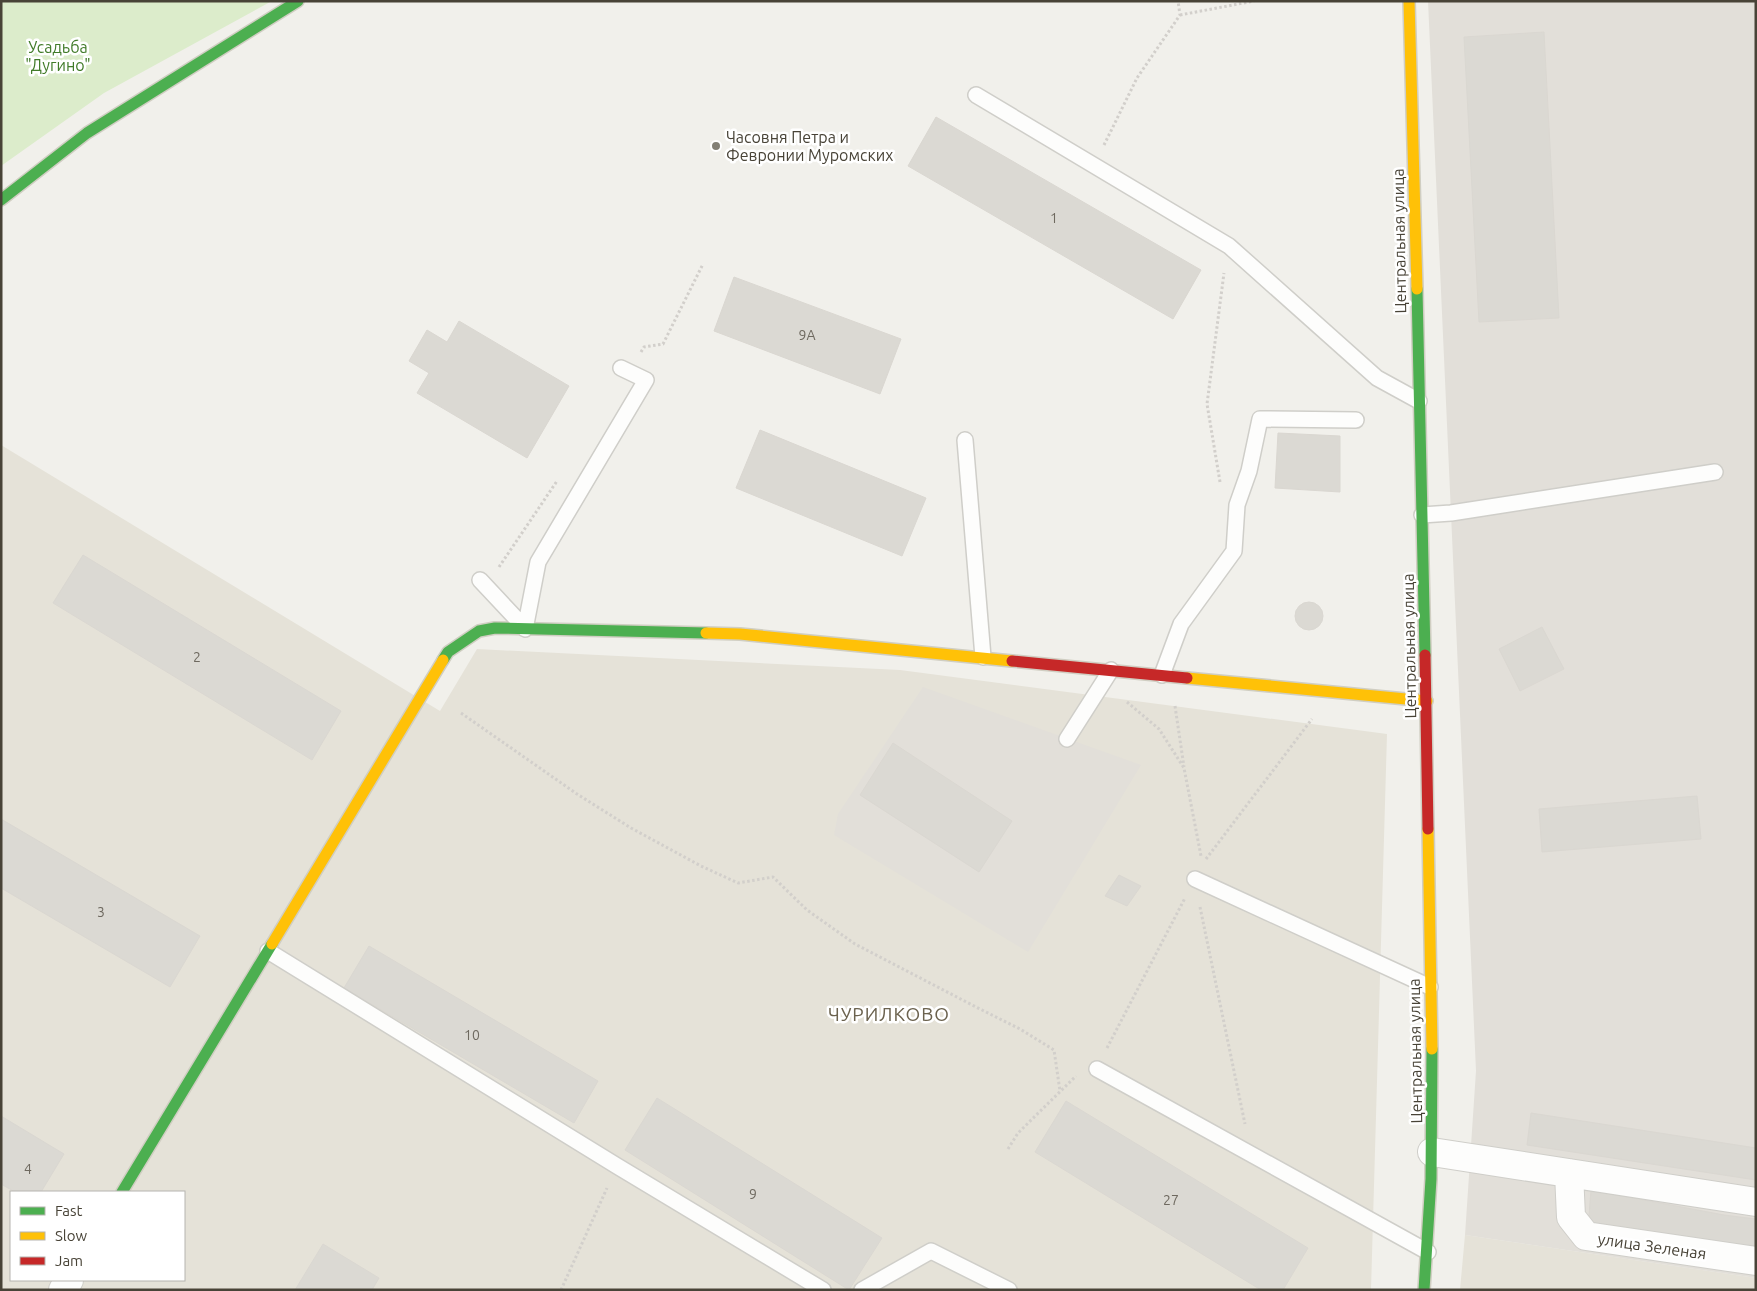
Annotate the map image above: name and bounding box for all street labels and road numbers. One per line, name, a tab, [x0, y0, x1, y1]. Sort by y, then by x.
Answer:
street label: Центральная улица	[1389, 168, 1409, 314]
street label: Центральная улица	[1399, 573, 1419, 719]
street label: Центральная улица	[1405, 978, 1425, 1124]
street label: улица Зеленая	[1596, 1229, 1708, 1263]

